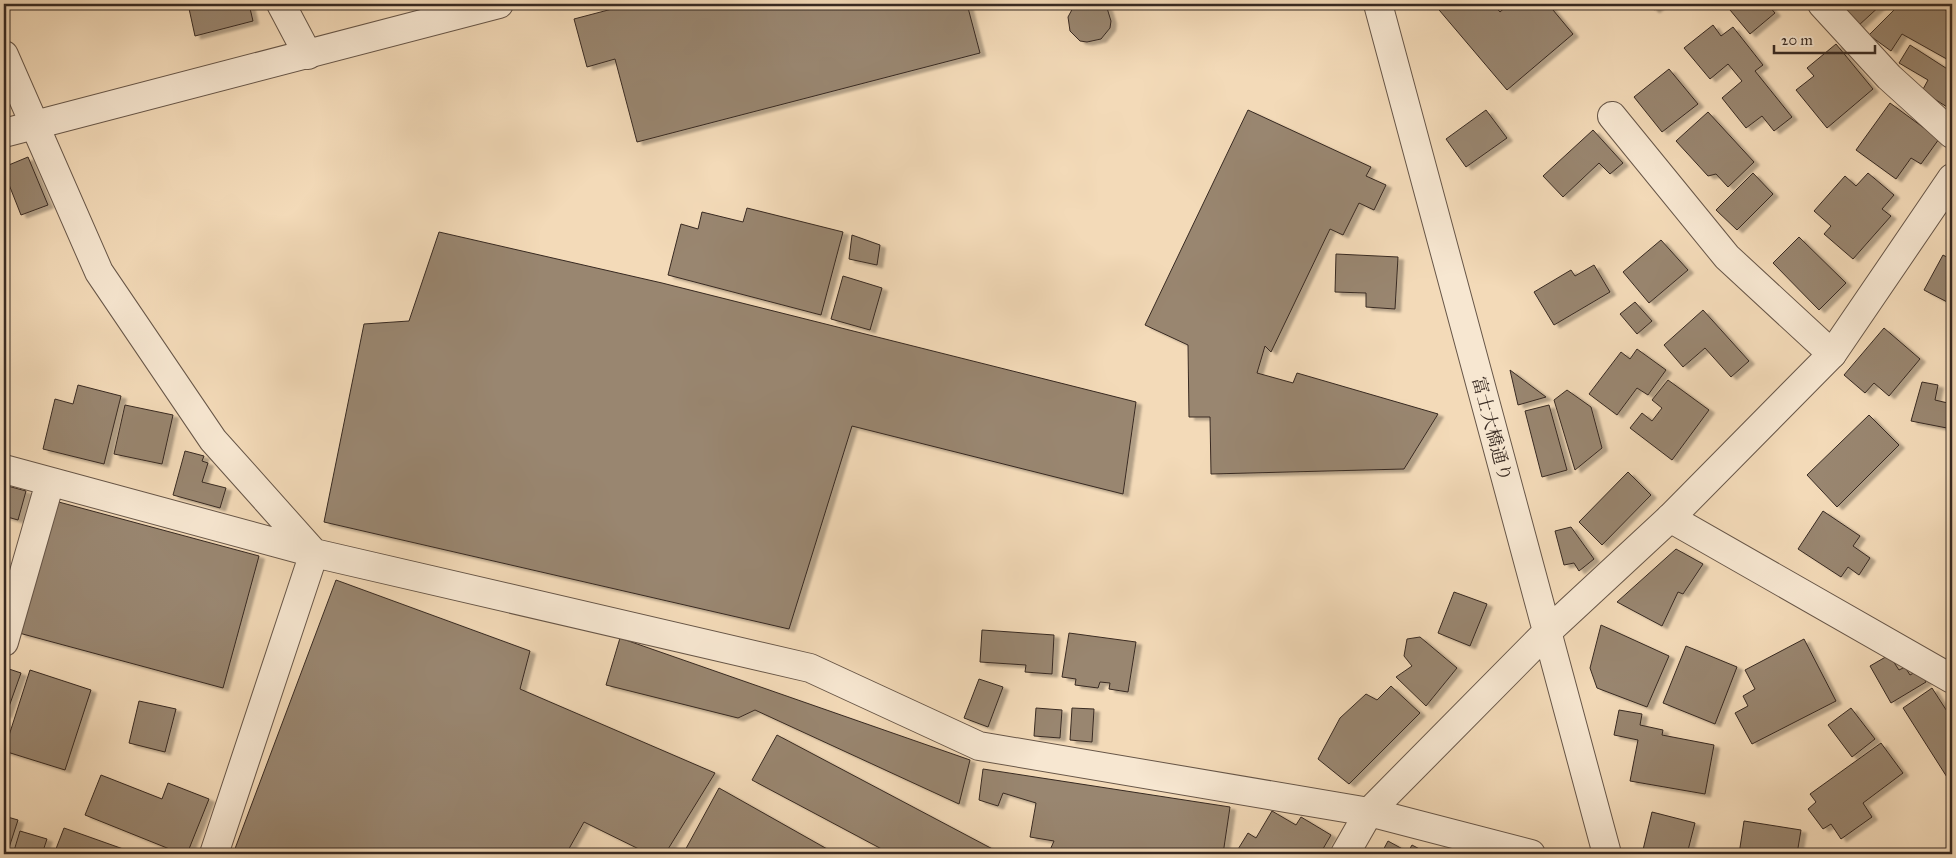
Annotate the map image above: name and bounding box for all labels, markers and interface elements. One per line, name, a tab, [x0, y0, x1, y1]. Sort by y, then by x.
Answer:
scale bar	[1774, 22, 1875, 54]
text: 20 m	[1781, 31, 1813, 49]
street label: 富士大橋通り	[1467, 374, 1517, 484]

